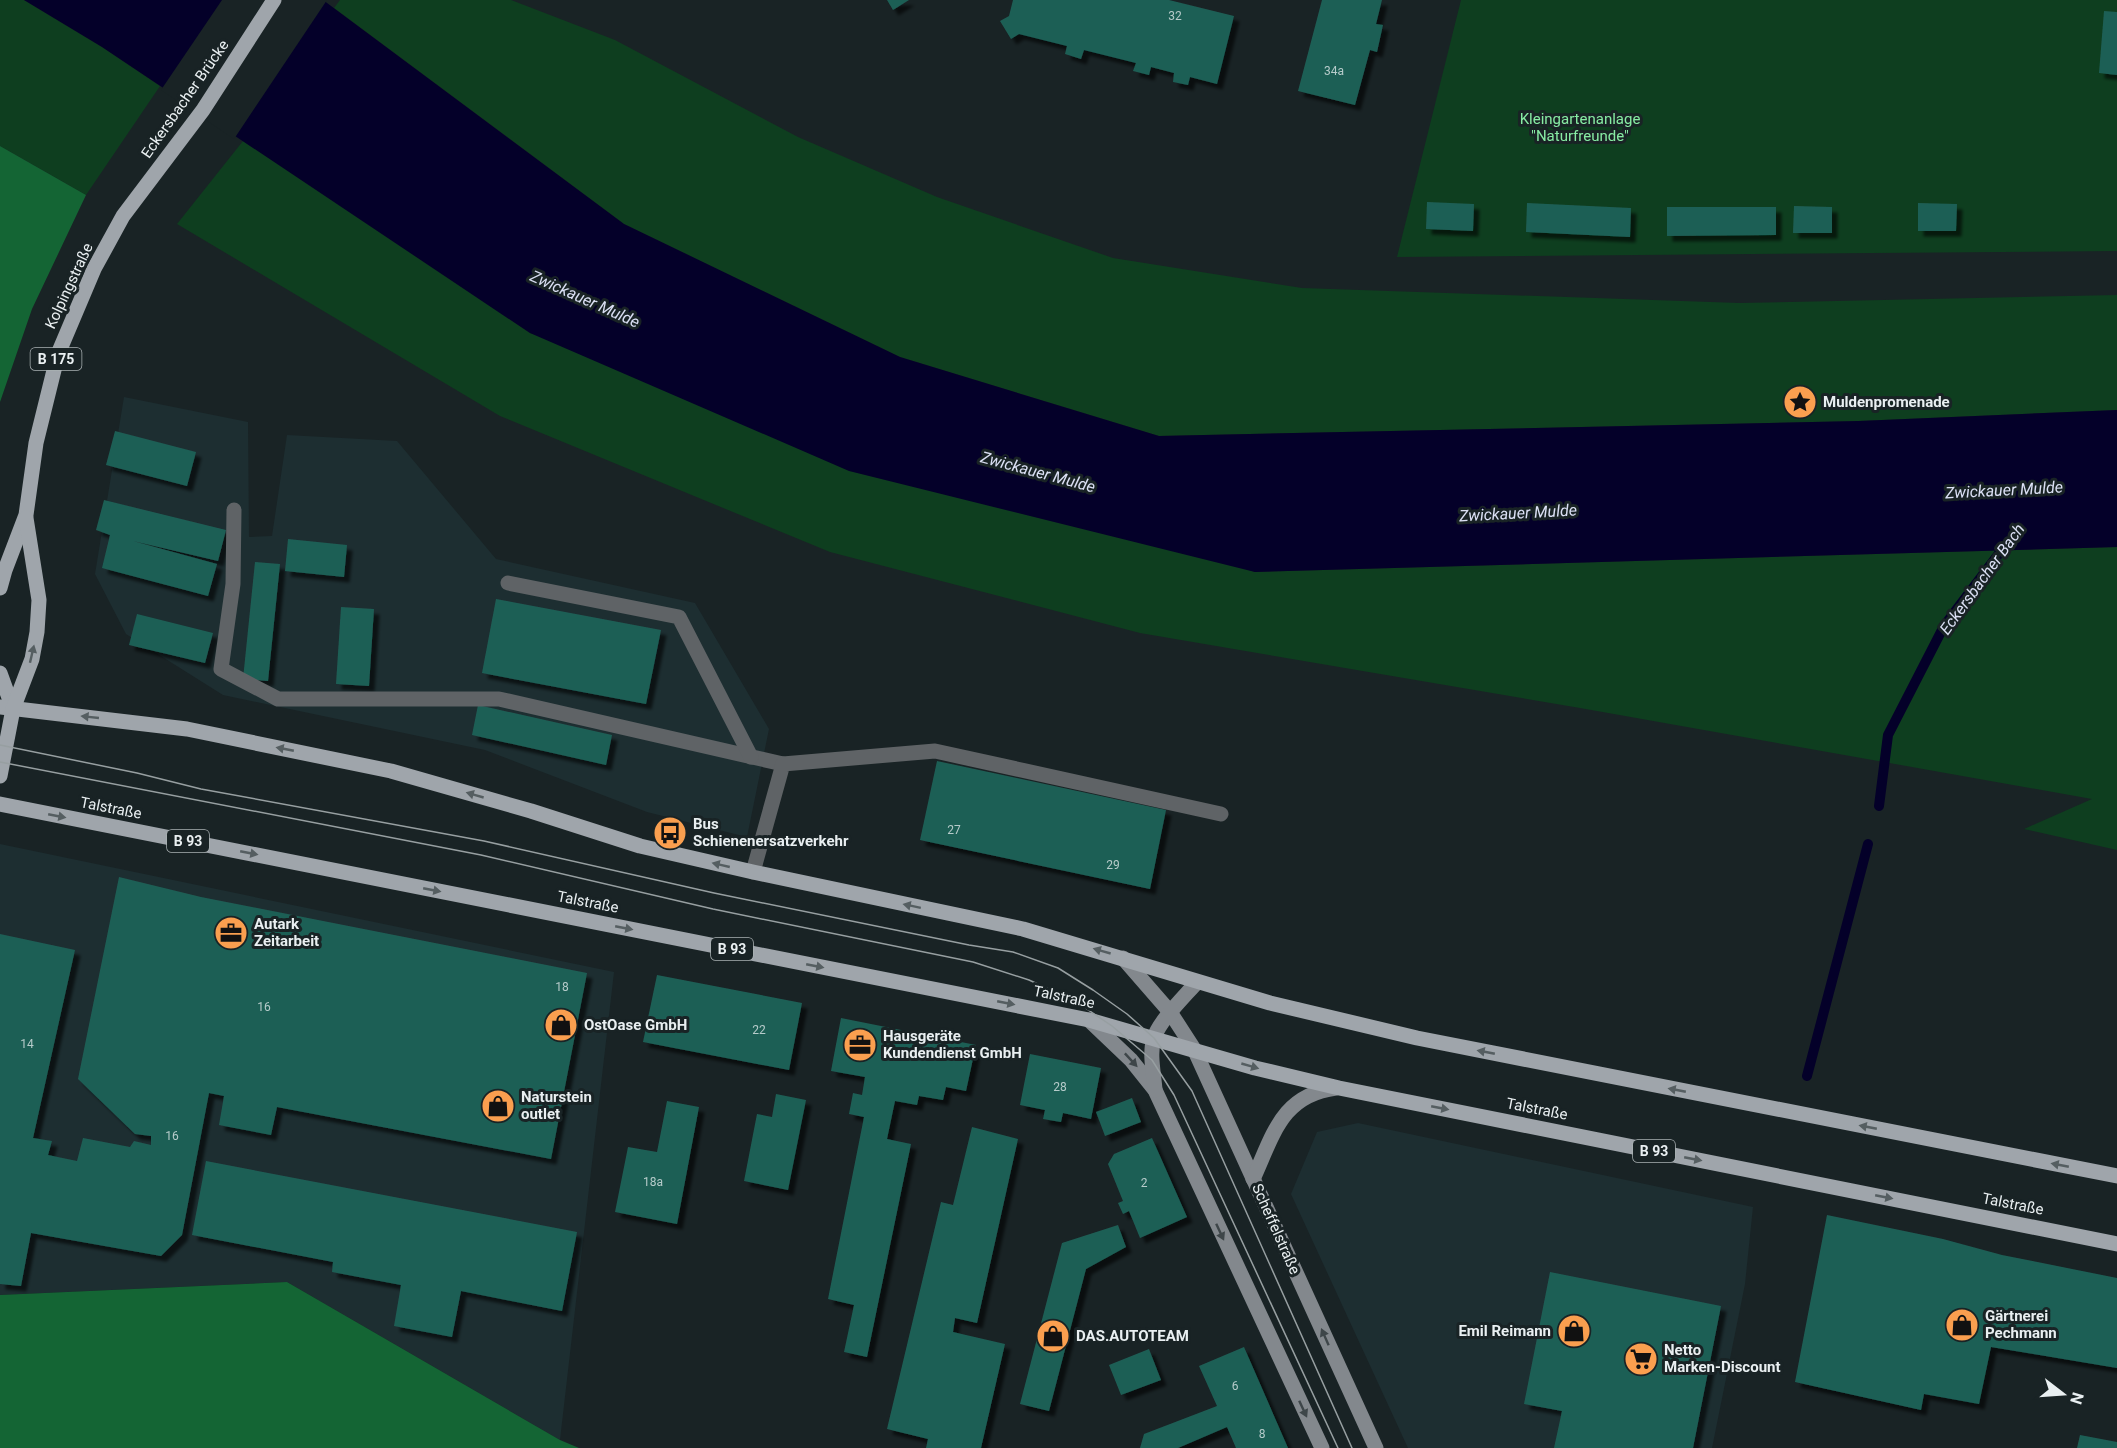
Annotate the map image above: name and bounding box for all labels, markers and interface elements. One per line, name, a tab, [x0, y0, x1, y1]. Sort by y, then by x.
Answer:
house number: 32	[1168, 9, 1182, 23]
street label: Eckersbacher Brücke	[138, 37, 233, 161]
house number: 34a	[1324, 64, 1344, 78]
park label: Kleingartenanlage "Naturfreunde"	[1520, 110, 1640, 145]
street label: Kolpingstraße	[41, 240, 97, 332]
water label: Zwickauer Mulde	[526, 266, 643, 332]
road number: B 175	[31, 348, 82, 370]
place icon: Muldenpromenade	[1782, 384, 1818, 420]
place label: Muldenpromenade	[1823, 393, 1950, 411]
water label: Zwickauer Mulde	[978, 447, 1097, 496]
water label: Zwickauer Mulde	[1944, 477, 2063, 503]
water label: Zwickauer Mulde	[1458, 500, 1577, 526]
water label: Eckersbacher Bach	[1936, 520, 2028, 638]
one-way arrow	[28, 645, 38, 664]
one-way arrow	[80, 712, 99, 722]
one-way arrow	[276, 744, 295, 753]
one-way arrow	[466, 790, 484, 799]
street label: Talstraße	[79, 793, 143, 823]
one-way arrow	[48, 812, 67, 821]
bus stop icon: Bus Schienenersatzverkehr	[652, 815, 688, 851]
place label: Bus Schienenersatzverkehr	[693, 815, 849, 850]
house number: 27	[947, 823, 961, 837]
road number: B 93	[167, 830, 209, 852]
one-way arrow	[239, 849, 258, 858]
house number: 29	[1106, 858, 1120, 872]
one-way arrow	[712, 860, 731, 869]
one-way arrow	[423, 886, 442, 895]
street label: Talstraße	[556, 887, 620, 917]
one-way arrow	[902, 901, 921, 910]
office icon: Autark Zeitarbeit	[213, 915, 249, 951]
place label: Autark Zeitarbeit	[254, 915, 319, 950]
one-way arrow	[614, 924, 633, 933]
road number: B 93	[711, 938, 753, 960]
one-way arrow	[1092, 946, 1110, 955]
one-way arrow	[806, 962, 825, 971]
house number: 18	[555, 980, 569, 994]
street label: Talstraße	[1032, 982, 1096, 1012]
one-way arrow	[997, 999, 1016, 1008]
house number: 16	[257, 1000, 271, 1014]
shop icon: OstOase GmbH	[543, 1007, 579, 1043]
place label: OstOase GmbH	[584, 1016, 687, 1034]
house number: 22	[752, 1023, 766, 1037]
office icon: Hausgeräte Kundendienst GmbH	[842, 1027, 878, 1063]
place label: Hausgeräte Kundendienst GmbH	[883, 1027, 1022, 1062]
house number: 14	[20, 1037, 34, 1051]
one-way arrow	[1476, 1047, 1495, 1056]
one-way arrow	[1124, 1053, 1138, 1068]
one-way arrow	[1241, 1062, 1259, 1071]
house number: 28	[1053, 1080, 1067, 1094]
one-way arrow	[1667, 1085, 1686, 1094]
shop icon: Naturstein outlet	[480, 1088, 516, 1124]
place label: Naturstein outlet	[521, 1088, 592, 1123]
street label: Talstraße	[1505, 1094, 1569, 1124]
one-way arrow	[1431, 1104, 1450, 1113]
one-way arrow	[1859, 1122, 1878, 1131]
house number: 16	[165, 1129, 179, 1143]
road number: B 93	[1633, 1140, 1675, 1162]
one-way arrow	[1684, 1154, 1702, 1164]
one-way arrow	[2050, 1160, 2069, 1169]
house number: 18a	[643, 1175, 663, 1189]
house number: 2	[1141, 1176, 1148, 1190]
street label: Scheffelstraße	[1248, 1181, 1304, 1277]
street label: Talstraße	[1981, 1189, 2045, 1219]
one-way arrow	[1875, 1193, 1894, 1202]
one-way arrow	[1216, 1224, 1225, 1241]
shop icon: Gärtnerei Pechmann	[1944, 1307, 1980, 1343]
place label: Gärtnerei Pechmann	[1985, 1307, 2057, 1342]
shop icon: Emil Reimann	[1556, 1313, 1592, 1349]
shop icon: DAS.AUTOTEAM	[1035, 1318, 1071, 1354]
place label: Emil Reimann	[1458, 1322, 1551, 1340]
place label: DAS.AUTOTEAM	[1076, 1327, 1189, 1345]
one-way arrow	[1321, 1329, 1330, 1346]
supermarket icon: Netto Marken-Discount	[1623, 1341, 1659, 1377]
place label: Netto Marken-Discount	[1664, 1341, 1781, 1376]
north arrow	[2033, 1364, 2093, 1424]
house number: 6	[1232, 1379, 1239, 1393]
text: N	[2066, 1390, 2088, 1406]
one-way arrow	[1299, 1400, 1308, 1417]
house number: 8	[1259, 1427, 1266, 1441]

